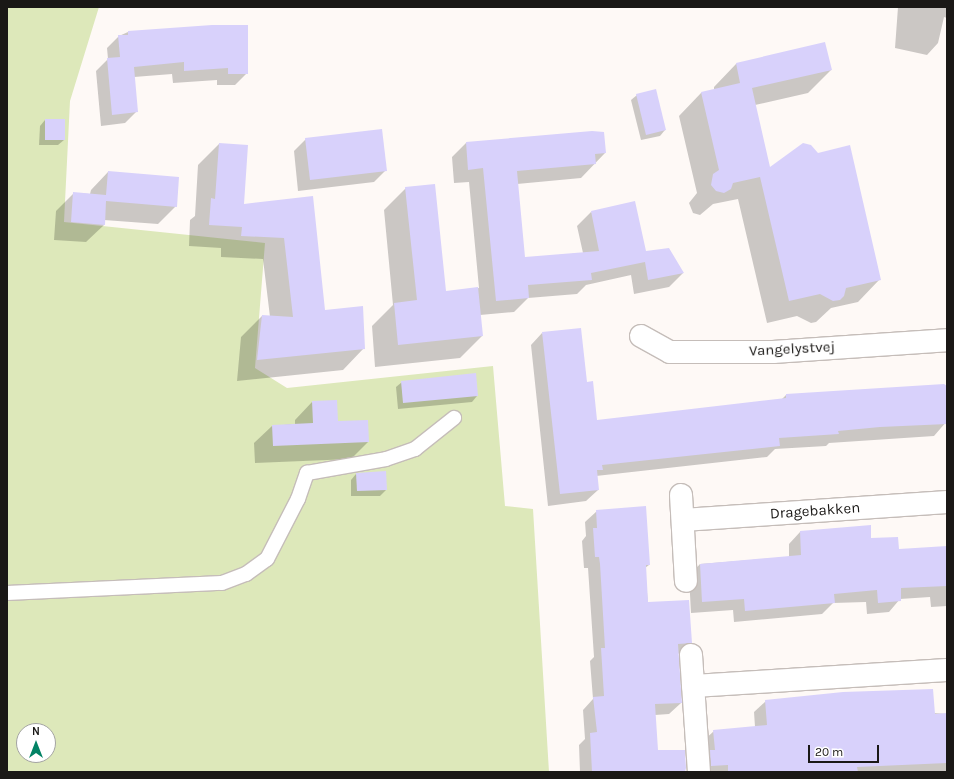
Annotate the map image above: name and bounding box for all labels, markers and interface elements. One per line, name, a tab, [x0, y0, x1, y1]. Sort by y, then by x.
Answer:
street label: Vangelystvej	[749, 338, 835, 360]
street label: Dragebakken	[769, 499, 861, 523]
north arrow	[16, 723, 56, 763]
text: N	[32, 725, 40, 738]
scale bar	[810, 737, 881, 763]
text: 20 m	[815, 745, 843, 759]

